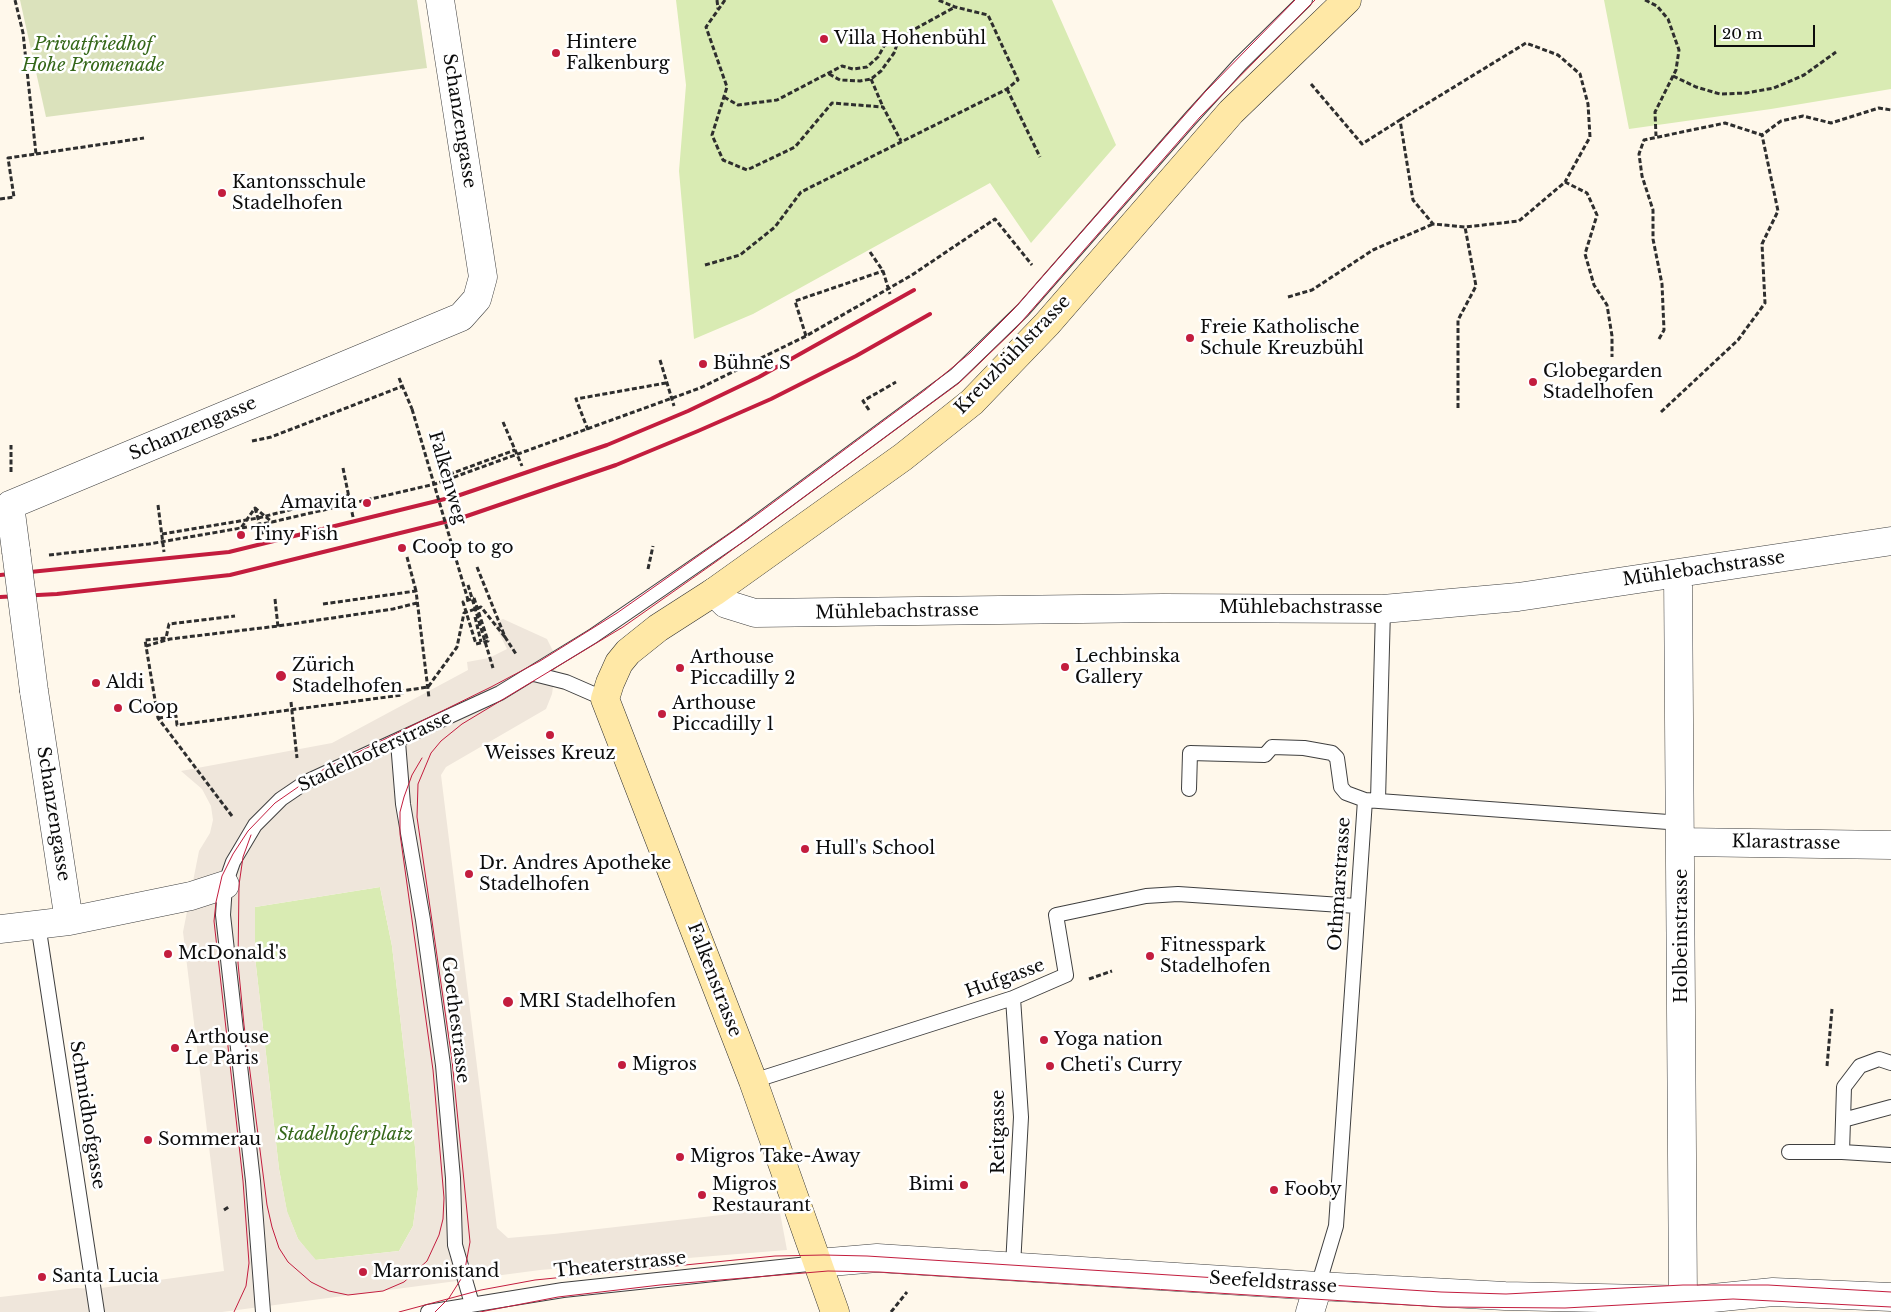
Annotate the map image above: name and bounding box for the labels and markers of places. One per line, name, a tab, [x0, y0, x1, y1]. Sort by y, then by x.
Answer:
place label: Villa Hohenbühl	[834, 28, 986, 50]
place label: Hintere Falkenburg	[566, 32, 670, 74]
marker: Villa Hohenbühl	[818, 33, 830, 45]
marker: Hintere Falkenburg	[550, 47, 562, 59]
place label: Kantonsschule Stadelhofen	[232, 172, 366, 214]
marker: Kantonsschule Stadelhofen	[216, 187, 228, 199]
place label: Freie Katholische Schule Kreuzbühl	[1200, 317, 1364, 359]
marker: Freie Katholische Schule Kreuzbühl	[1184, 332, 1196, 344]
place label: Bühne S	[713, 353, 791, 375]
marker: Bühne S	[697, 358, 709, 370]
place label: Globegarden Stadelhofen	[1543, 361, 1662, 404]
marker: Globegarden Stadelhofen	[1527, 376, 1539, 388]
place label: Amavita	[280, 492, 357, 514]
marker: Amavita	[361, 497, 373, 509]
place label: Tiny Fish	[251, 524, 338, 546]
marker: Tiny Fish	[235, 529, 247, 541]
place label: Coop to go	[412, 537, 514, 559]
marker: Coop to go	[396, 542, 408, 554]
place label: Lechbinska Gallery	[1075, 646, 1180, 689]
place label: Arthouse Piccadilly 2	[690, 647, 795, 690]
place label: Zürich Stadelhofen	[292, 655, 403, 698]
marker: Lechbinska Gallery	[1059, 661, 1071, 673]
marker: Arthouse Piccadilly 2	[674, 662, 686, 674]
marker: Zürich Stadelhofen	[274, 669, 288, 683]
place label: Aldi	[106, 672, 144, 694]
marker: Aldi	[90, 677, 102, 689]
place label: Arthouse Piccadilly 1	[672, 693, 774, 736]
place label: Coop	[128, 697, 178, 719]
marker: Coop	[112, 702, 124, 714]
marker: Arthouse Piccadilly 1	[656, 708, 668, 720]
marker: Weisses Kreuz	[544, 729, 556, 741]
place label: Weisses Kreuz	[484, 743, 616, 765]
place label: Hull's School	[815, 838, 935, 860]
marker: Hull's School	[799, 843, 811, 855]
place label: Dr. Andres Apotheke Stadelhofen	[479, 853, 671, 896]
marker: Dr. Andres Apotheke Stadelhofen	[463, 868, 475, 880]
place label: Fitnesspark Stadelhofen	[1160, 935, 1271, 978]
place label: McDonald's	[178, 943, 287, 965]
marker: McDonald's	[162, 948, 174, 960]
marker: Fitnesspark Stadelhofen	[1144, 950, 1156, 962]
place label: MRI Stadelhofen	[519, 991, 676, 1013]
marker: MRI Stadelhofen	[501, 995, 515, 1009]
place label: Arthouse Le Paris	[185, 1027, 269, 1070]
place label: Yoga nation	[1054, 1029, 1163, 1051]
marker: Yoga nation	[1038, 1034, 1050, 1046]
marker: Arthouse Le Paris	[169, 1042, 181, 1054]
place label: Migros	[632, 1054, 697, 1076]
place label: Cheti's Curry	[1060, 1055, 1182, 1077]
marker: Migros	[616, 1059, 628, 1071]
marker: Cheti's Curry	[1044, 1060, 1056, 1072]
place label: Sommerau	[158, 1129, 261, 1151]
marker: Sommerau	[142, 1134, 154, 1146]
place label: Migros Take-Away	[690, 1146, 861, 1168]
marker: Migros Take-Away	[674, 1151, 686, 1163]
place label: Migros Restaurant	[712, 1174, 811, 1216]
place label: Bimi	[909, 1174, 954, 1196]
marker: Bimi	[958, 1179, 970, 1191]
place label: Fooby	[1284, 1179, 1342, 1201]
marker: Fooby	[1268, 1184, 1280, 1196]
marker: Migros Restaurant	[696, 1189, 708, 1201]
place label: Marronistand	[373, 1261, 499, 1283]
place label: Santa Lucia	[52, 1266, 159, 1288]
marker: Marronistand	[357, 1266, 369, 1278]
marker: Santa Lucia	[36, 1271, 48, 1283]

